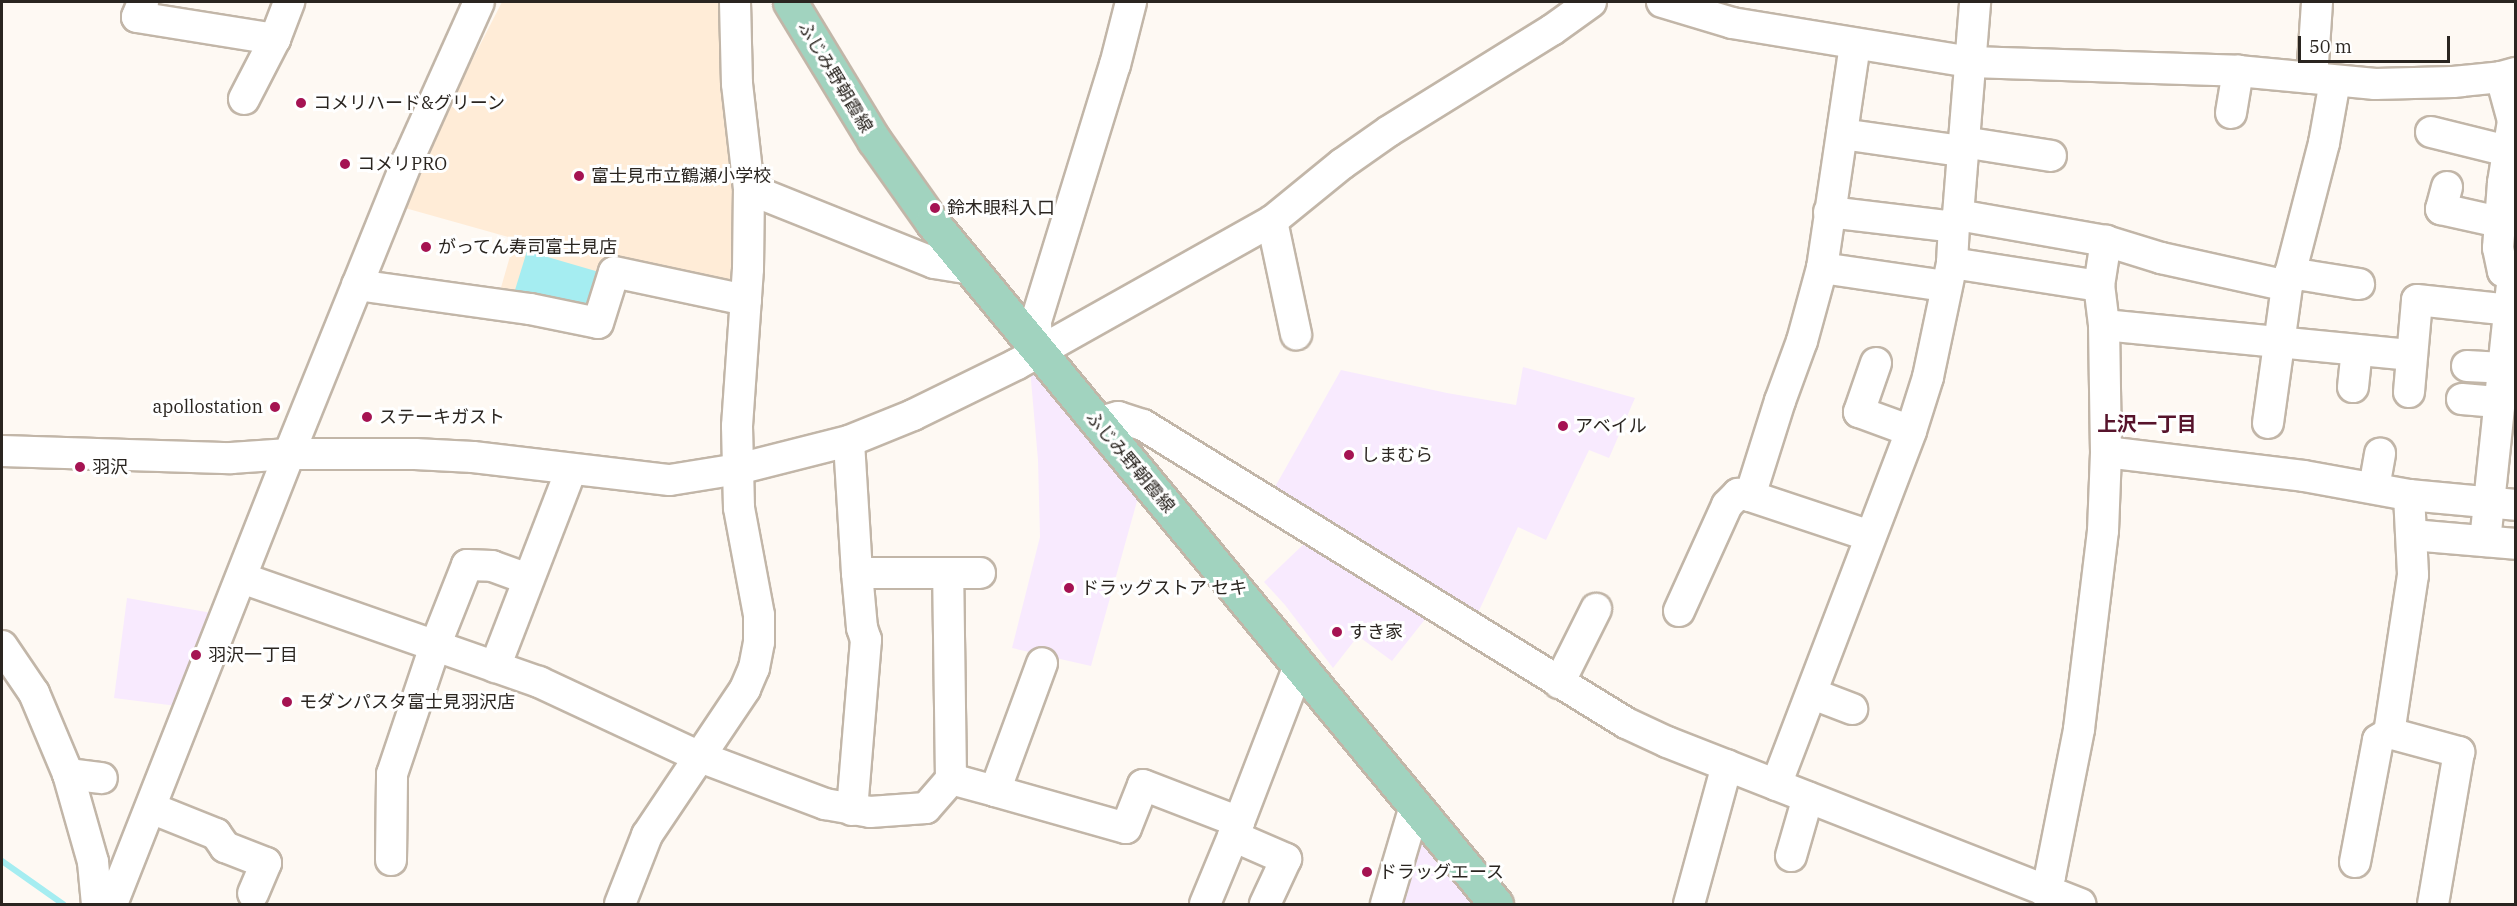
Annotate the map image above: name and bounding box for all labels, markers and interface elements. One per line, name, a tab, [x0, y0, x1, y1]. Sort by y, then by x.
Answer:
street label: ふじみ野朝霞線	[793, 17, 877, 137]
scale bar	[2301, 24, 2452, 62]
text: 50 m	[2309, 35, 2352, 58]
place label: コメリハード&グリーン	[313, 92, 506, 114]
marker: コメリハード&グリーン	[294, 96, 308, 110]
place label: コメリPRO	[357, 153, 447, 175]
marker: コメリPRO	[338, 157, 352, 171]
place label: 富士見市立鶴瀬小学校	[591, 165, 771, 187]
marker: 富士見市立鶴瀬小学校	[572, 169, 586, 183]
place label: 鈴木眼科入口	[947, 197, 1055, 219]
marker: 鈴木眼科入口	[928, 201, 942, 215]
place label: がってん寿司富士見店	[438, 236, 618, 258]
marker: がってん寿司富士見店	[419, 240, 433, 254]
place label: apollostation	[153, 396, 263, 418]
marker: apollostation	[268, 400, 282, 414]
place label: ステーキガスト	[379, 406, 505, 428]
street label: ふじみ野朝霞線	[1081, 407, 1179, 517]
marker: ステーキガスト	[360, 410, 374, 424]
district label: 上沢一丁目	[2097, 411, 2197, 435]
place label: アベイル	[1575, 415, 1647, 437]
marker: アベイル	[1556, 419, 1570, 433]
place label: しまむら	[1361, 444, 1433, 466]
marker: しまむら	[1342, 448, 1356, 462]
place label: 羽沢	[92, 456, 128, 478]
marker: 羽沢	[73, 460, 87, 474]
place label: ドラッグストア セキ	[1081, 577, 1247, 599]
marker: ドラッグストア セキ	[1062, 581, 1076, 595]
place label: すき家	[1349, 621, 1403, 643]
marker: すき家	[1330, 625, 1344, 639]
place label: 羽沢一丁目	[208, 644, 298, 666]
marker: 羽沢一丁目	[189, 648, 203, 662]
place label: モダンパスタ富士見羽沢店	[299, 691, 515, 713]
marker: モダンパスタ富士見羽沢店	[280, 695, 294, 709]
place label: ドラッグエース	[1379, 861, 1505, 883]
marker: ドラッグエース	[1360, 865, 1374, 879]

